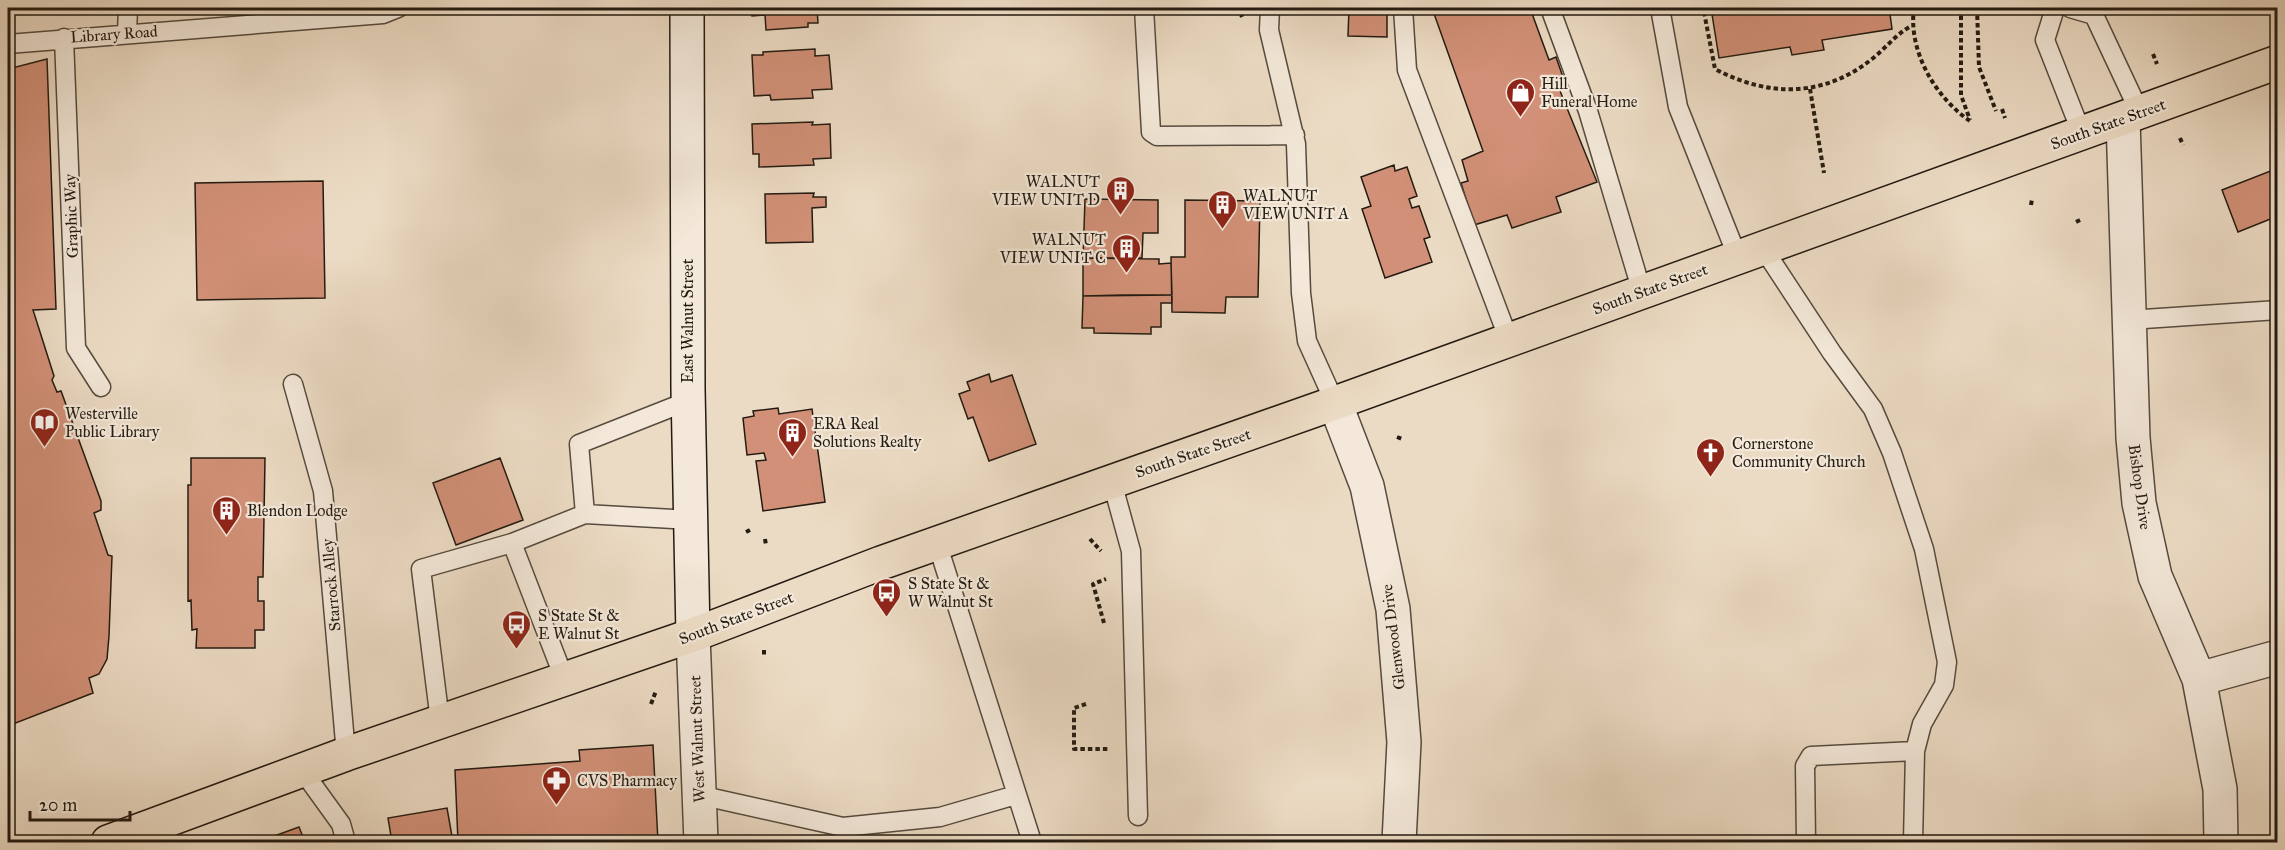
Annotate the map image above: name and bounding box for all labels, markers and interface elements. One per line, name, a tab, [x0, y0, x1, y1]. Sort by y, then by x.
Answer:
street label: Library Road	[70, 21, 158, 47]
place label: Hill Funeral Home	[1541, 74, 1638, 111]
shop icon: Hill Funeral Home	[1504, 76, 1536, 118]
street label: South State Street	[2048, 94, 2168, 154]
place label: WALNUT VIEW UNIT D	[991, 172, 1100, 209]
street label: Graphic Way	[60, 173, 82, 258]
building icon: WALNUT VIEW UNIT D	[1105, 174, 1137, 216]
place label: WALNUT VIEW UNIT A	[1242, 186, 1349, 223]
building icon: WALNUT VIEW UNIT A	[1206, 188, 1238, 230]
place label: WALNUT VIEW UNIT C	[999, 230, 1106, 267]
building icon: WALNUT VIEW UNIT C	[1111, 232, 1143, 274]
street label: East Walnut Street	[678, 258, 697, 383]
street label: South State Street	[1590, 259, 1710, 319]
place label: Westerville Public Library	[65, 404, 160, 441]
library icon: Westerville Public Library	[28, 406, 60, 448]
place label: ERA Real Solutions Realty	[813, 414, 922, 451]
building icon: ERA Real Solutions Realty	[776, 416, 808, 458]
street label: South State Street	[1133, 424, 1254, 482]
place label: Cornerstone Community Church	[1732, 434, 1866, 471]
church icon: Cornerstone Community Church	[1695, 436, 1727, 478]
street label: Bishop Drive	[2125, 443, 2155, 531]
building icon: Blendon Lodge	[210, 494, 242, 536]
place label: Blendon Lodge	[247, 501, 348, 521]
street label: Starrock Alley	[317, 537, 345, 632]
place label: S State St & W Walnut St	[908, 574, 994, 611]
bus stop icon: S State St & W Walnut St	[871, 576, 903, 618]
street label: Glenwood Drive	[1377, 583, 1409, 691]
street label: South State Street	[676, 587, 796, 649]
place label: S State St & E Walnut St	[538, 606, 620, 643]
bus stop icon: S State St & E Walnut St	[501, 608, 533, 650]
street label: West Walnut Street	[685, 675, 709, 803]
pharmacy icon: CVS Pharmacy	[540, 764, 572, 806]
place label: CVS Pharmacy	[577, 771, 677, 790]
scale bar	[30, 784, 130, 822]
text: 20 m	[39, 794, 77, 816]

